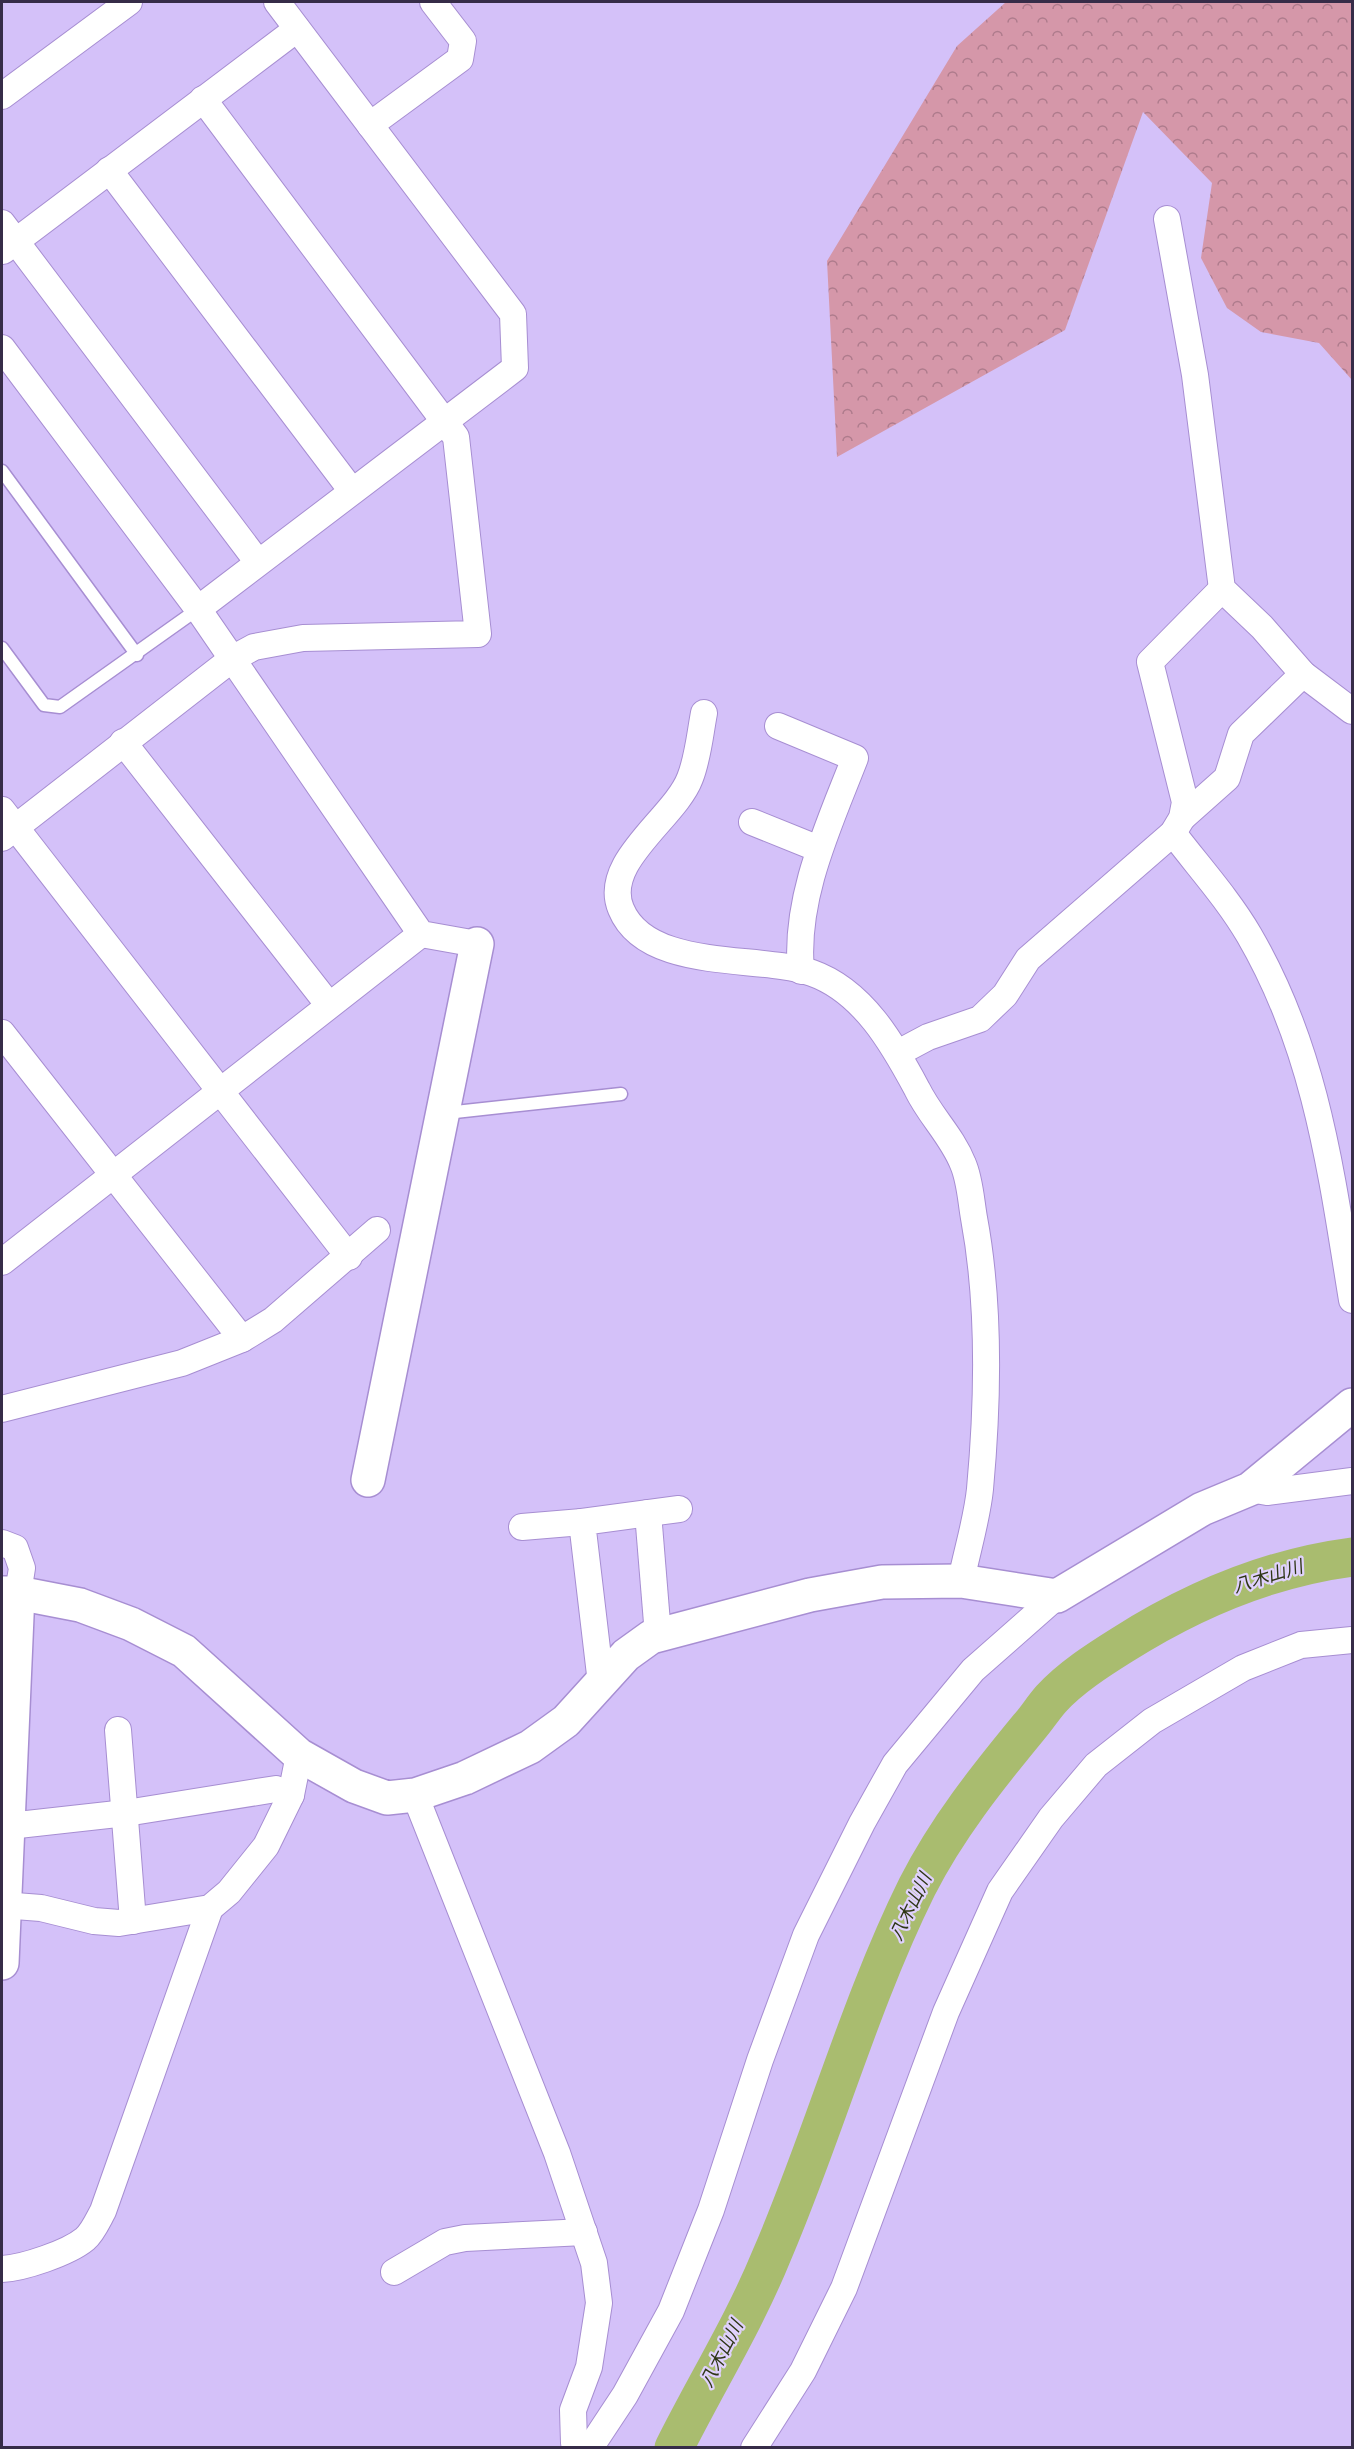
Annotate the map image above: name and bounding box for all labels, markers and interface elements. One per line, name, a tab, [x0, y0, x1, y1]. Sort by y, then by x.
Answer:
water label: 八木山川	[1230, 1554, 1308, 1599]
water label: 八木山川	[884, 1867, 939, 1945]
water label: 八木山川	[695, 2314, 750, 2392]

